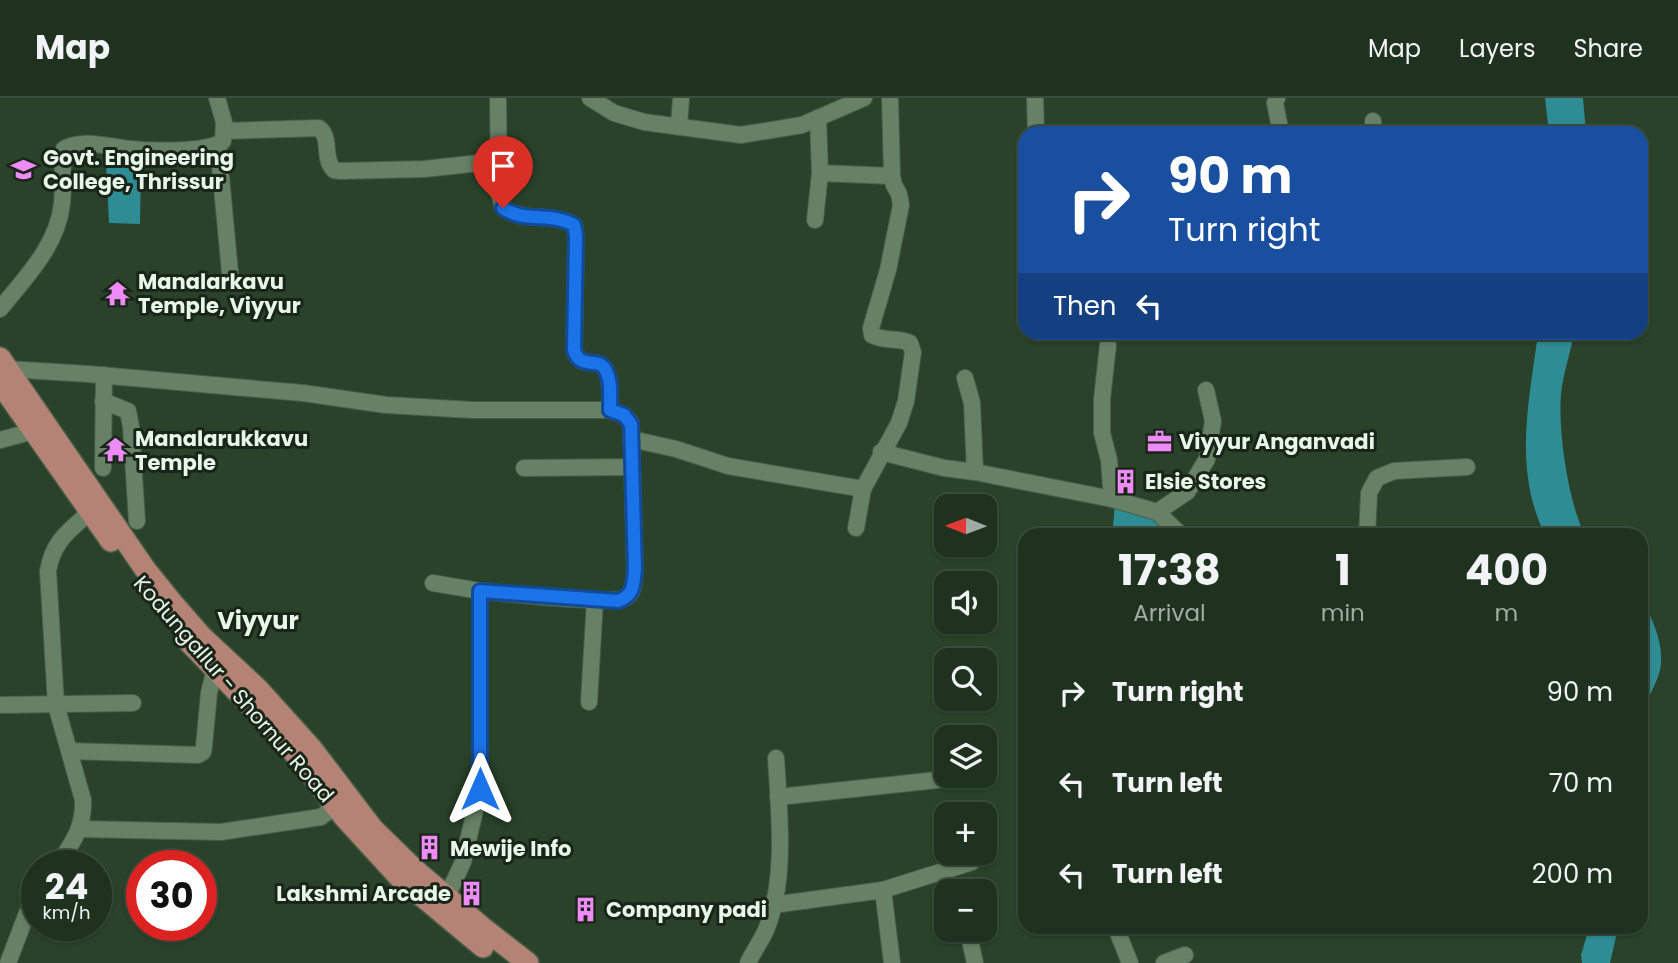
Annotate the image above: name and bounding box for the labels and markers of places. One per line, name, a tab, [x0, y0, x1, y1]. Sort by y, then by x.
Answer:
pin	[473, 136, 533, 208]
place label: Govt. Engineering College, Thrissur	[43, 143, 234, 196]
school or university icon: Govt. Engineering College, Thrissur	[9, 155, 37, 183]
place label: Manalarkavu Temple, Viyyur	[138, 267, 301, 320]
temple icon: Manalarkavu Temple, Viyyur	[104, 279, 132, 307]
place label: Manalarukkavu Temple	[135, 424, 308, 477]
office icon: Viyyur Anganvadi	[1145, 427, 1173, 455]
place label: Viyyur Anganvadi	[1179, 427, 1375, 456]
temple icon: Manalarukkavu Temple	[101, 436, 129, 464]
building icon: Elsie Stores	[1111, 467, 1139, 495]
place label: Elsie Stores	[1145, 467, 1266, 496]
building icon: Mewije Info	[416, 834, 444, 862]
place label: Mewije Info	[450, 834, 571, 863]
place label: Lakshmi Arcade	[276, 879, 451, 908]
building icon: Lakshmi Arcade	[457, 879, 485, 907]
building icon: Company padi	[572, 895, 600, 923]
place label: Company padi	[606, 895, 767, 924]

